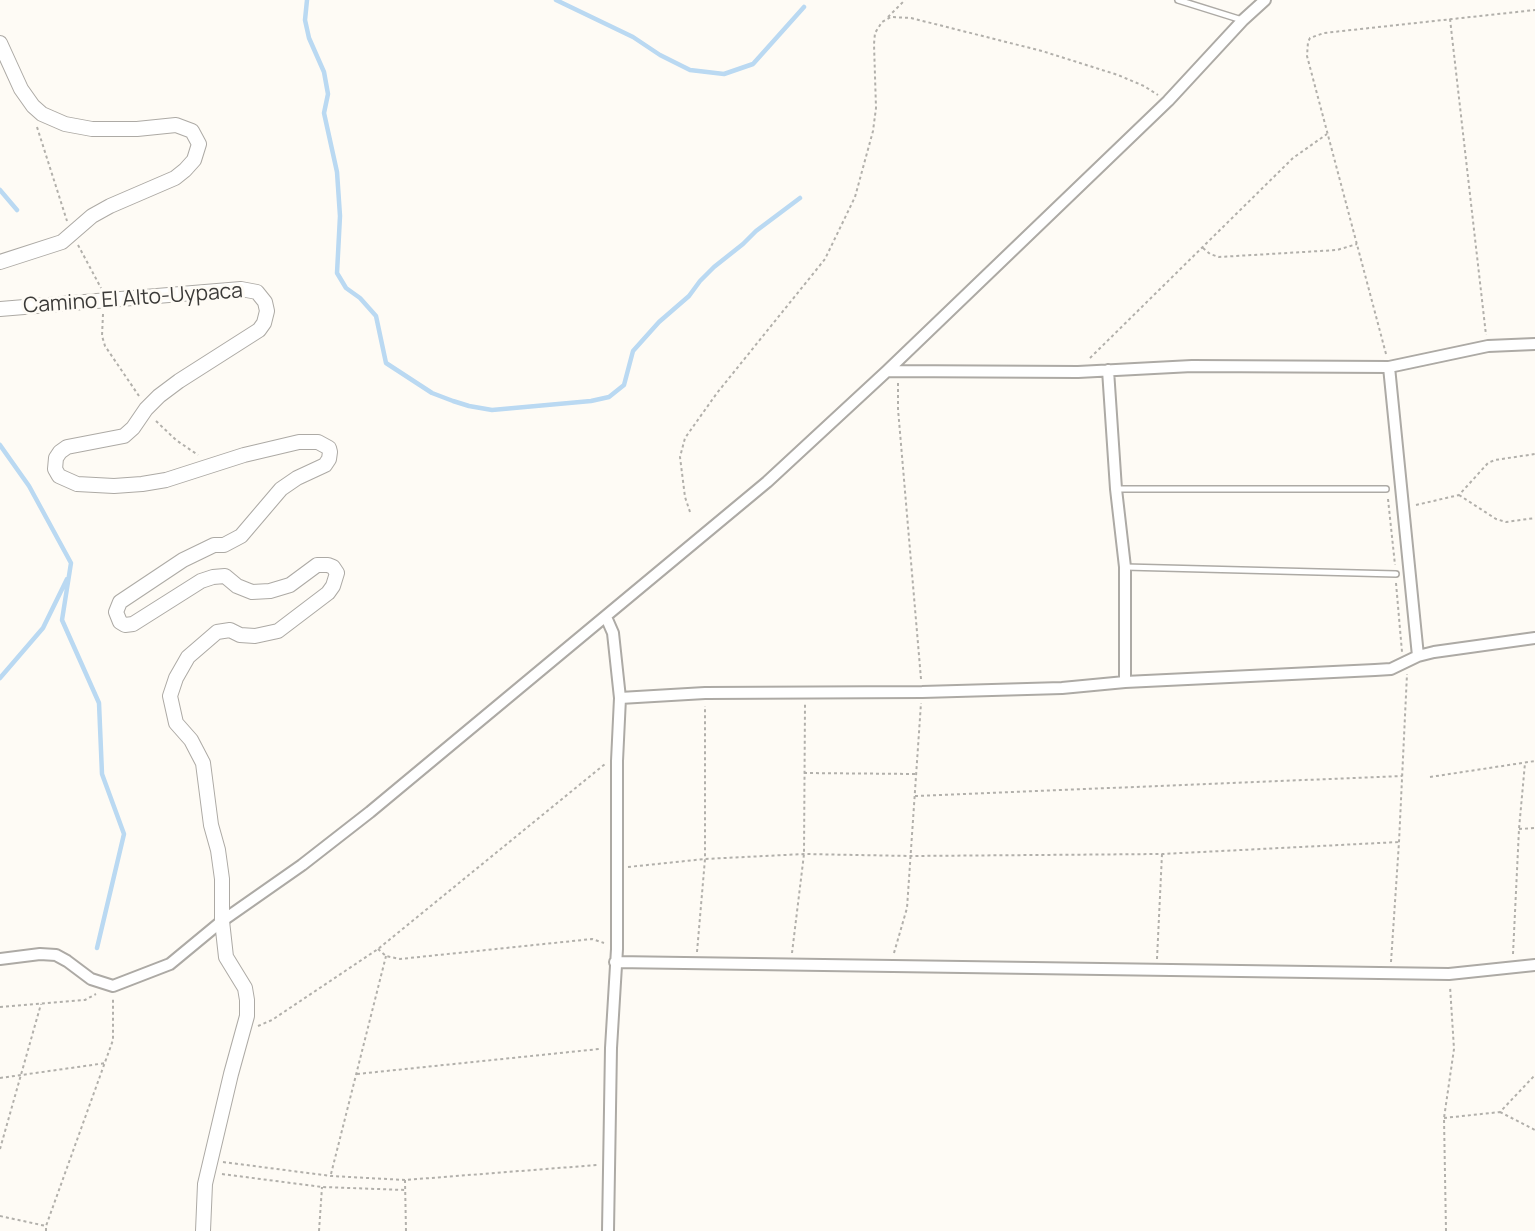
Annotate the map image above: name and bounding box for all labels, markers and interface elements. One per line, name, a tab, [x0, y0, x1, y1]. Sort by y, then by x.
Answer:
street label: Camino El Alto-Uypaca	[22, 279, 244, 319]

